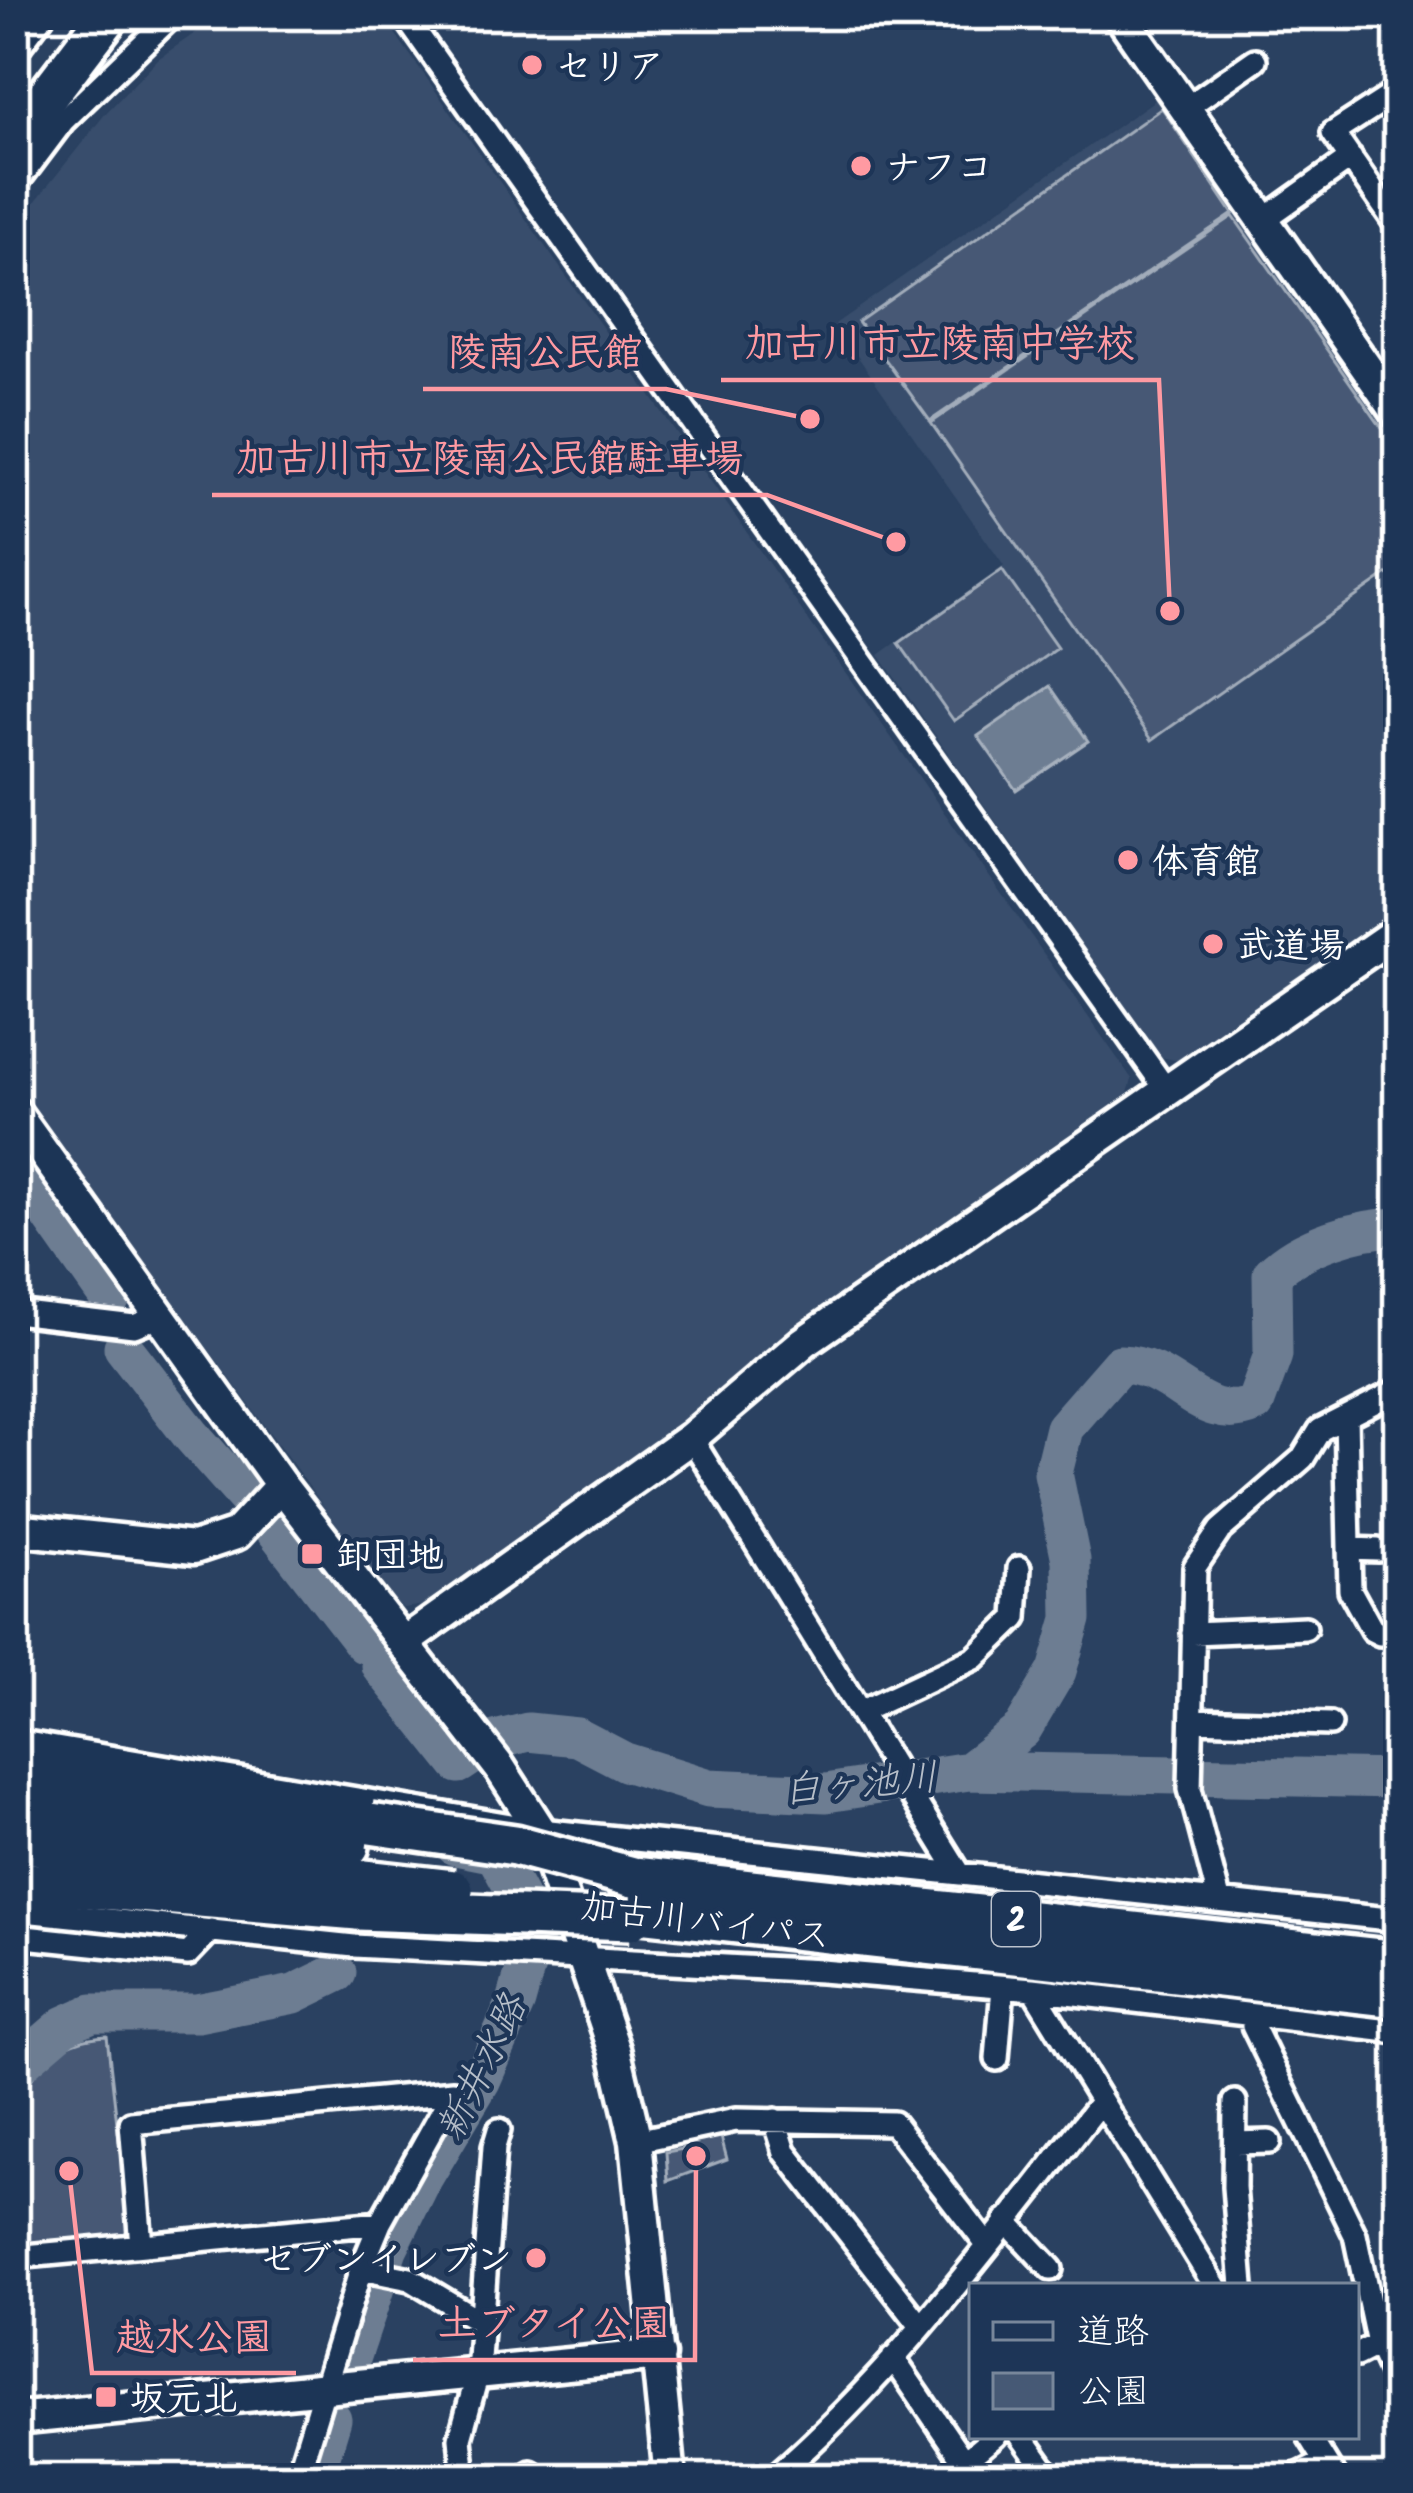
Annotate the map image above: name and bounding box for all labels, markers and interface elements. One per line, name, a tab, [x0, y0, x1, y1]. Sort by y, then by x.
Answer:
place label: セリア	[556, 40, 664, 97]
marker: セリア	[519, 52, 545, 78]
place label: ナフコ	[885, 141, 993, 198]
marker: ナフコ	[848, 153, 874, 179]
callout: 加古川市立陵南中学校	[721, 305, 1159, 380]
callout: 陵南公民館	[423, 314, 666, 389]
text: 加古川市立陵南中学校	[745, 315, 1135, 377]
text: 陵南公民館	[447, 324, 643, 386]
callout: 加古川市立陵南公民館駐車場	[212, 420, 767, 495]
text: 加古川市立陵南公民館駐車場	[236, 430, 744, 492]
place label: 体育館	[1152, 835, 1260, 892]
marker: 体育館	[1115, 847, 1141, 873]
place label: 武道場	[1237, 919, 1345, 976]
marker: 武道場	[1200, 931, 1226, 957]
place label: 卸団地	[336, 1529, 444, 1586]
marker: 卸団地	[299, 1541, 325, 1567]
water label: 白ヶ池川	[780, 1748, 941, 1824]
street label: 加古川バイパス	[577, 1880, 834, 1967]
road number: 2	[992, 1892, 1040, 1946]
water label: 新井水路	[422, 1983, 547, 2152]
place label: セブンイレブン	[260, 2233, 512, 2290]
marker: セブンイレブン	[523, 2245, 549, 2271]
legend	[969, 2283, 1359, 2439]
callout: 土ブタイ公園	[413, 2285, 695, 2360]
text: 土ブタイ公園	[438, 2295, 670, 2357]
callout: 越水公園	[92, 2298, 296, 2373]
text: 道路	[1077, 2305, 1149, 2362]
text: 越水公園	[116, 2309, 272, 2371]
text: 公園	[1077, 2365, 1149, 2422]
place label: 坂元北	[130, 2372, 238, 2429]
marker: 坂元北	[93, 2384, 119, 2410]

